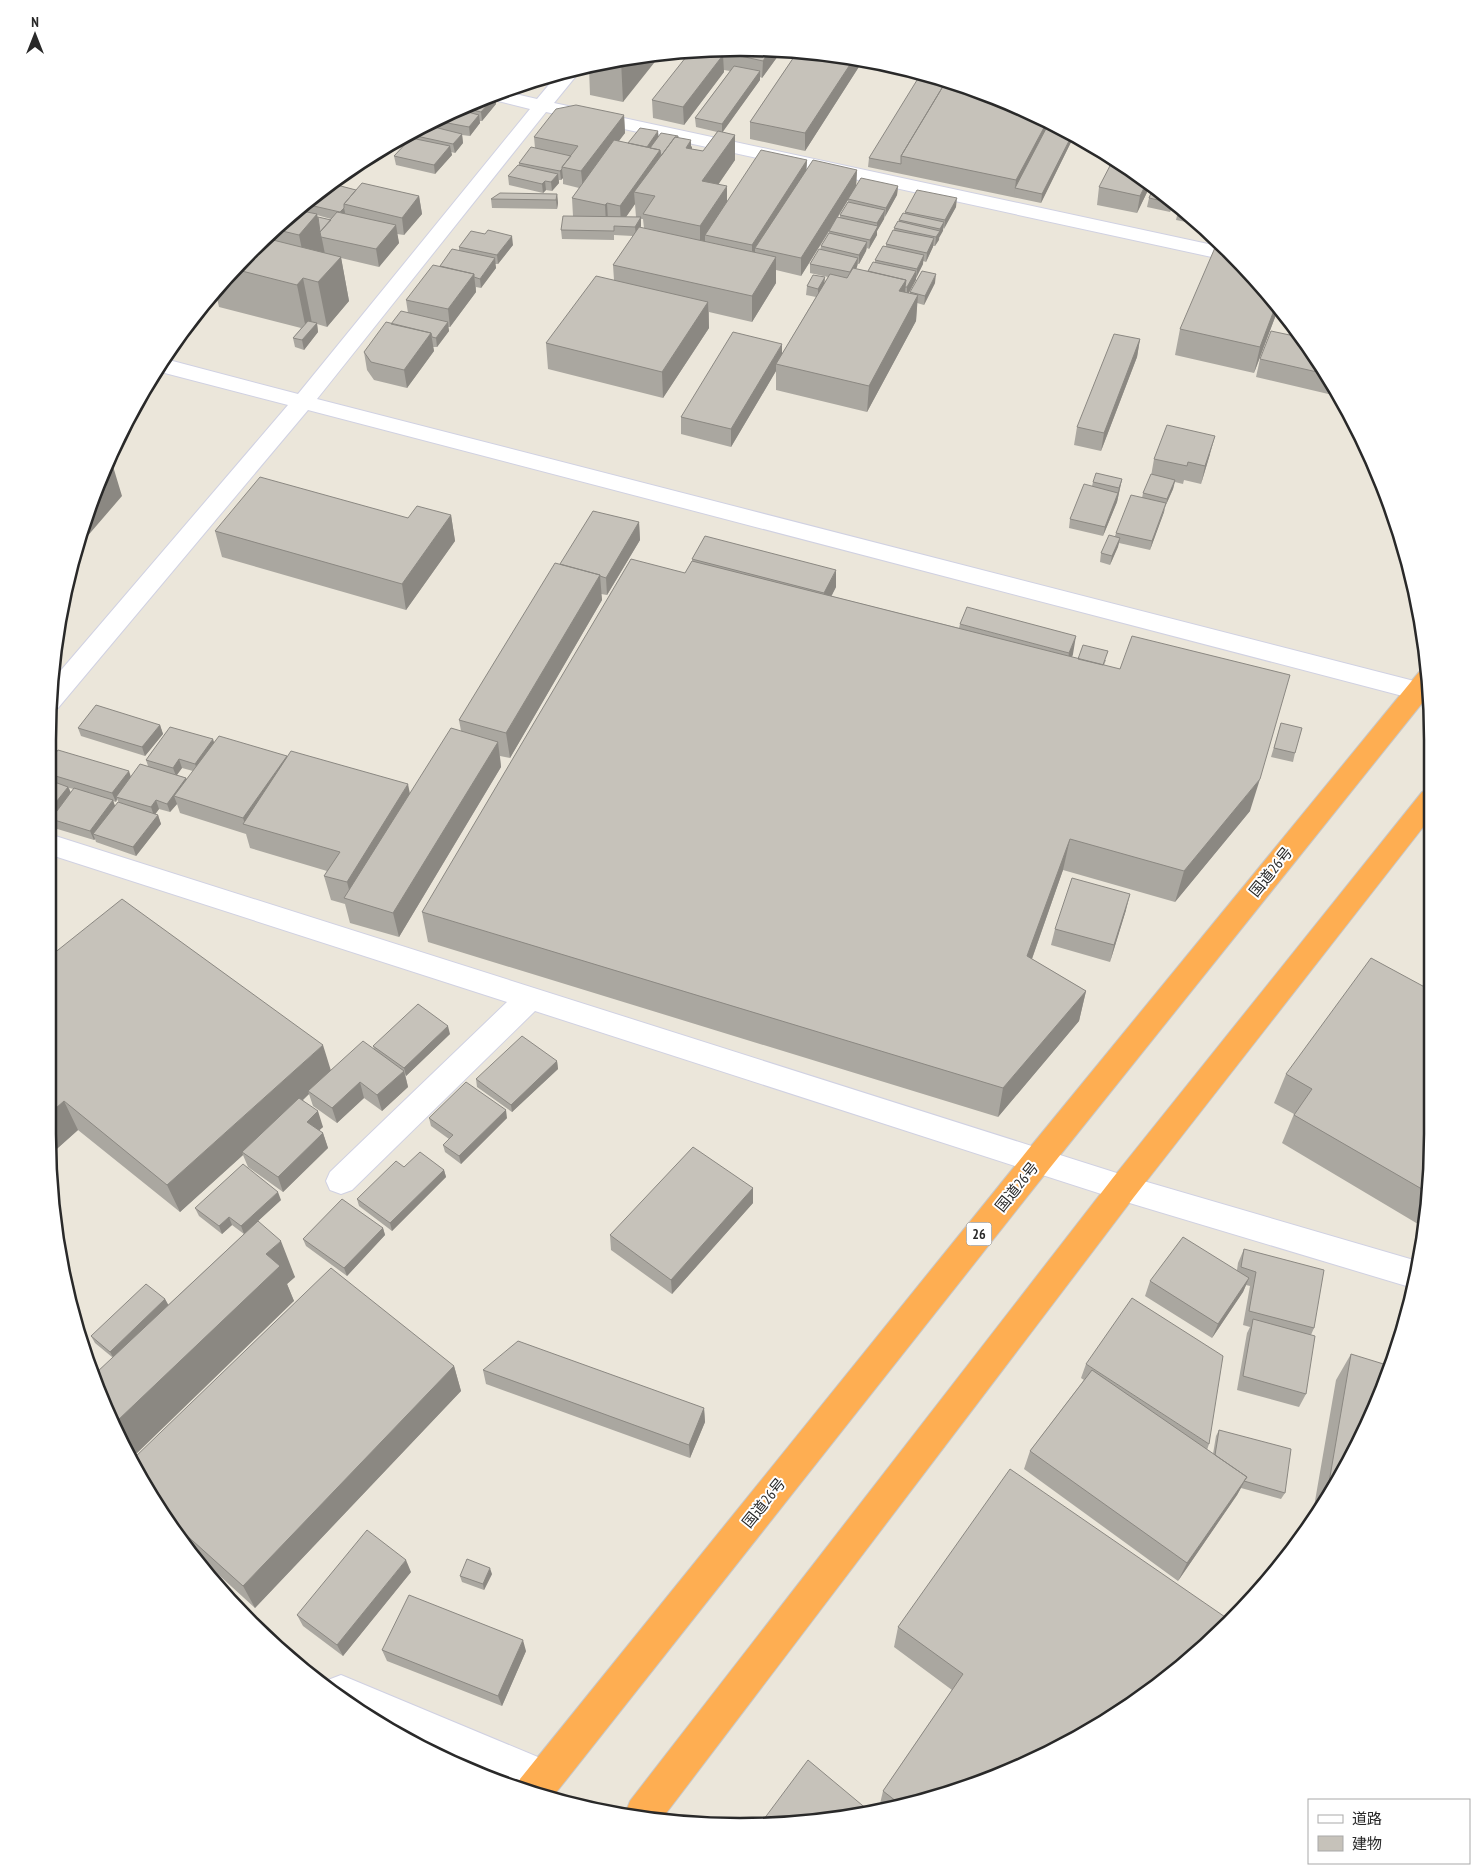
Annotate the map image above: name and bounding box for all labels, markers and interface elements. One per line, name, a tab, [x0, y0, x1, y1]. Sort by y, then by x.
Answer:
north arrow	[10, 10, 60, 60]
text: N	[31, 13, 39, 31]
street label: 国道26号	[1245, 843, 1296, 900]
street label: 国道26号	[991, 1158, 1042, 1215]
road number: 26	[966, 1222, 992, 1246]
street label: 国道26号	[738, 1474, 789, 1531]
legend	[1308, 1799, 1470, 1864]
text: 道路	[1352, 1809, 1382, 1828]
text: 建物	[1352, 1834, 1382, 1853]

